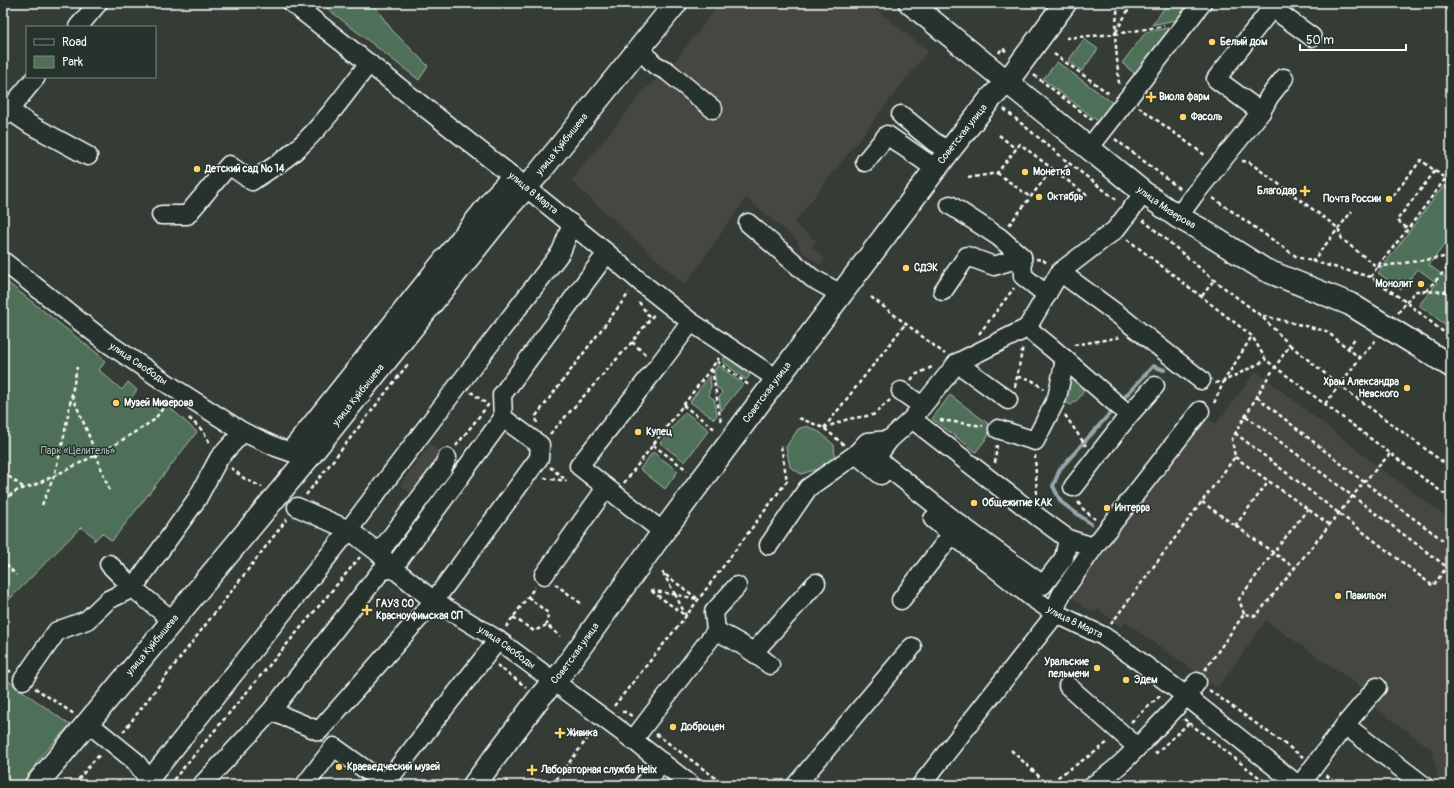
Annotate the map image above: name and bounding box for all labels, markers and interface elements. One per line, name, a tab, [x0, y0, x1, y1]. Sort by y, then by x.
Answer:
legend	[26, 26, 156, 78]
scale bar	[1300, 26, 1406, 52]
text: 50 m	[1306, 33, 1334, 48]
text: Road	[62, 35, 87, 50]
place label: Белый дом	[1220, 36, 1268, 48]
marker: Белый дом	[1207, 37, 1217, 47]
text: Park	[62, 55, 83, 70]
place label: Виола фарм	[1159, 91, 1210, 103]
marker: Виола фарм	[1146, 92, 1156, 102]
street label: Советская улица	[935, 101, 990, 167]
street label: улица Куйбышева	[533, 111, 591, 178]
place label: Фасоль	[1190, 111, 1223, 123]
marker: Фасоль	[1178, 112, 1188, 122]
place label: Детский сад № 14	[204, 163, 285, 175]
marker: Детский сад № 14	[192, 164, 202, 174]
place label: Монетка	[1033, 166, 1071, 178]
marker: Монетка	[1020, 167, 1030, 177]
street label: улица 8 Марта	[505, 169, 561, 217]
street label: улица Мизерова	[1134, 183, 1198, 232]
place label: Благодар	[1257, 185, 1297, 197]
marker: Благодар	[1300, 186, 1310, 196]
place label: Октябрь	[1047, 191, 1084, 203]
marker: Октябрь	[1034, 192, 1044, 202]
place label: Почта России	[1323, 193, 1382, 205]
marker: Почта России	[1384, 194, 1394, 204]
place label: СДЭК	[914, 262, 938, 274]
marker: СДЭК	[901, 263, 911, 273]
place label: Монолит	[1375, 278, 1414, 290]
marker: Монолит	[1416, 279, 1426, 289]
street label: улица Свободы	[106, 339, 169, 388]
street label: Советская улица	[740, 359, 794, 425]
street label: улица Куйбышева	[329, 361, 387, 429]
place label: Храм Александра Невского	[1324, 376, 1400, 400]
marker: Храм Александра Невского	[1402, 383, 1412, 393]
place label: Музей Мизерова	[124, 397, 194, 409]
marker: Музей Мизерова	[111, 398, 121, 408]
place label: Купец	[646, 426, 673, 438]
marker: Купец	[633, 427, 643, 437]
park label: Парк «Целитель»	[41, 445, 115, 457]
place label: Общежитие КАК	[982, 497, 1053, 509]
marker: Общежитие КАК	[969, 498, 979, 508]
place label: Интерра	[1115, 502, 1150, 514]
marker: Интерра	[1102, 503, 1112, 513]
place label: Павильон	[1346, 590, 1386, 602]
marker: Павильон	[1333, 591, 1343, 601]
place label: ГАУЗ СО Красноуфимская СП	[376, 598, 463, 622]
street label: улица 8 Марта	[1044, 603, 1105, 641]
marker: ГАУЗ СО Красноуфимская СП	[361, 604, 373, 616]
street label: улица Куйбышева	[123, 612, 181, 679]
street label: Советская улица	[548, 620, 602, 686]
street label: улица Свободы	[475, 623, 538, 671]
place label: Уральские пельмени	[1044, 656, 1090, 680]
marker: Уральские пельмени	[1092, 663, 1102, 673]
place label: Эдем	[1134, 674, 1158, 686]
marker: Эдем	[1121, 675, 1131, 685]
place label: Доброцен	[680, 721, 724, 733]
marker: Доброцен	[668, 722, 678, 732]
place label: Живика	[566, 727, 598, 739]
marker: Живика	[555, 728, 565, 738]
place label: Краеведческий музей	[347, 761, 440, 773]
marker: Краеведческий музей	[334, 762, 344, 772]
marker: Лабораторная служба Helix	[526, 764, 538, 776]
place label: Лабораторная служба Helix	[540, 764, 657, 776]

